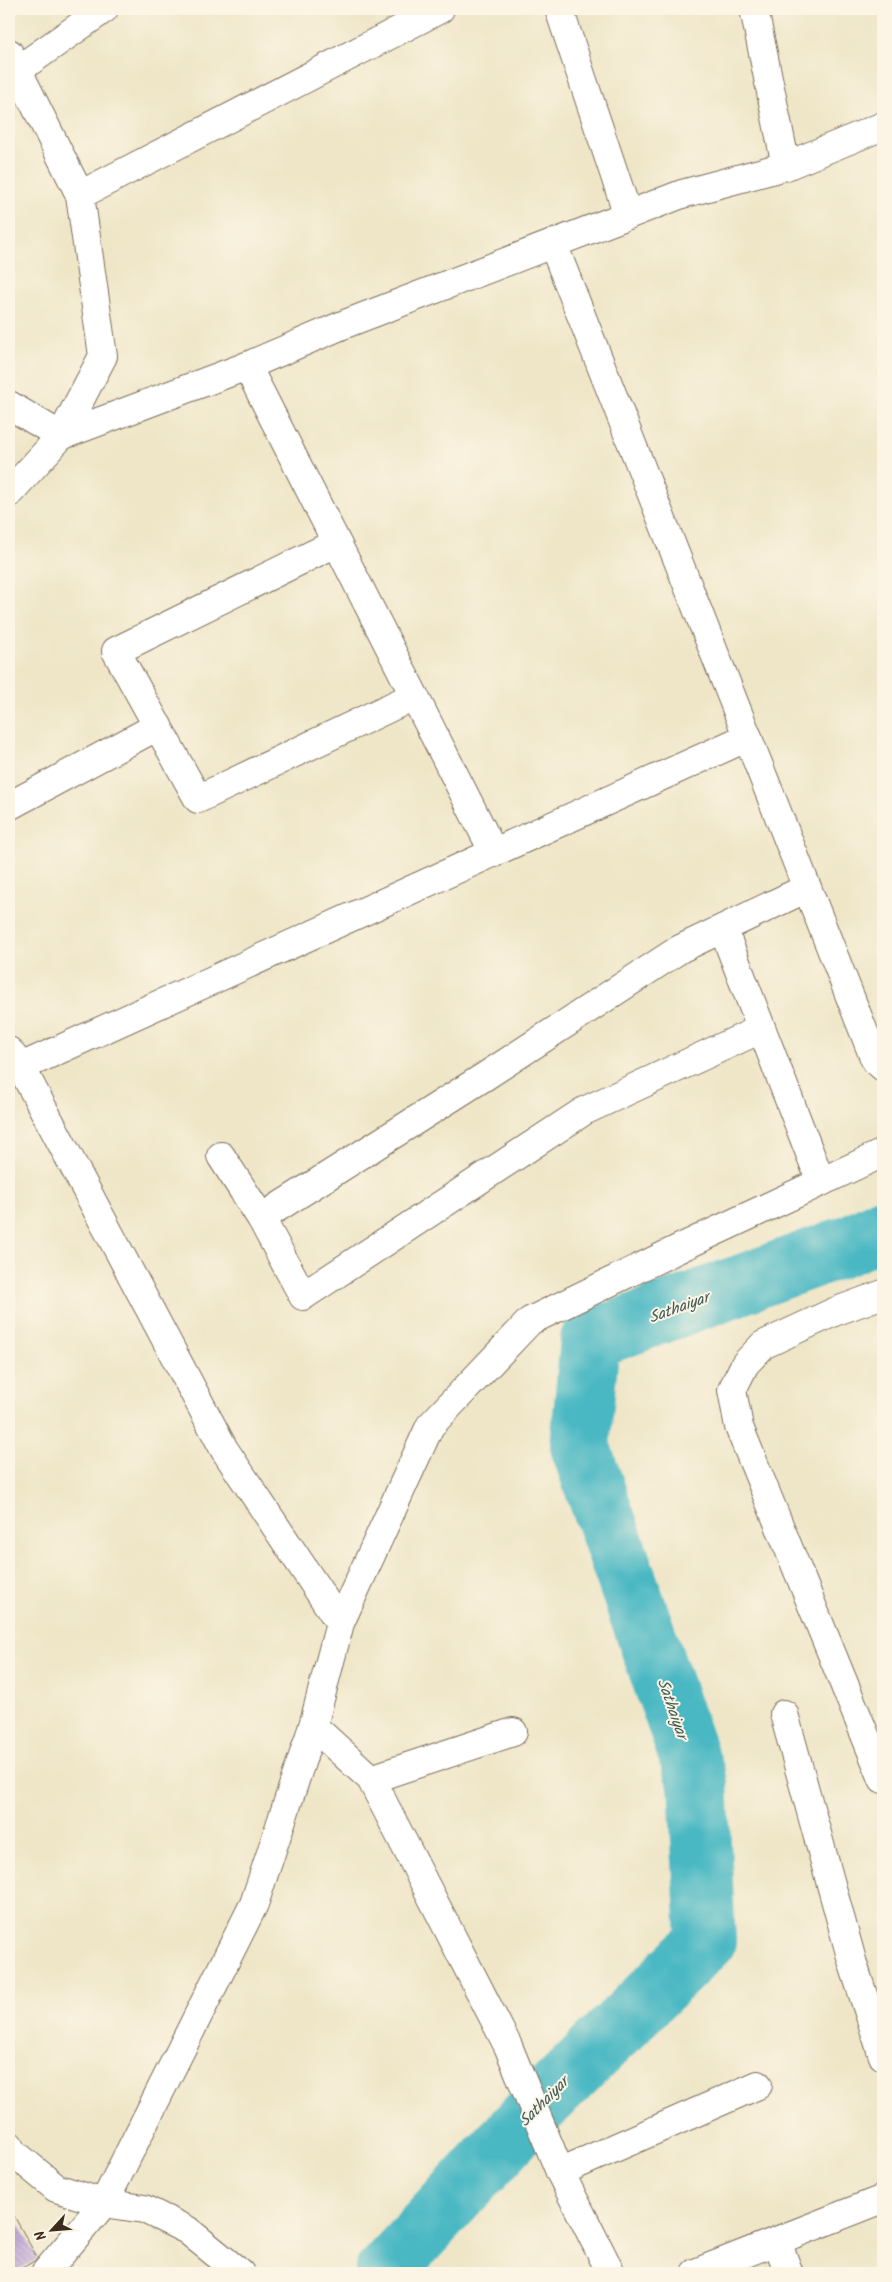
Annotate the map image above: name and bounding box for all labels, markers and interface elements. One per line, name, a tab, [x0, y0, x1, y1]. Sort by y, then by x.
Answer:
water label: Sathaiyar	[645, 1284, 716, 1330]
water label: Sathaiyar	[650, 1675, 695, 1746]
water label: Sathaiyar	[513, 2068, 578, 2133]
north arrow	[28, 2204, 78, 2254]
text: N	[29, 2226, 53, 2244]

